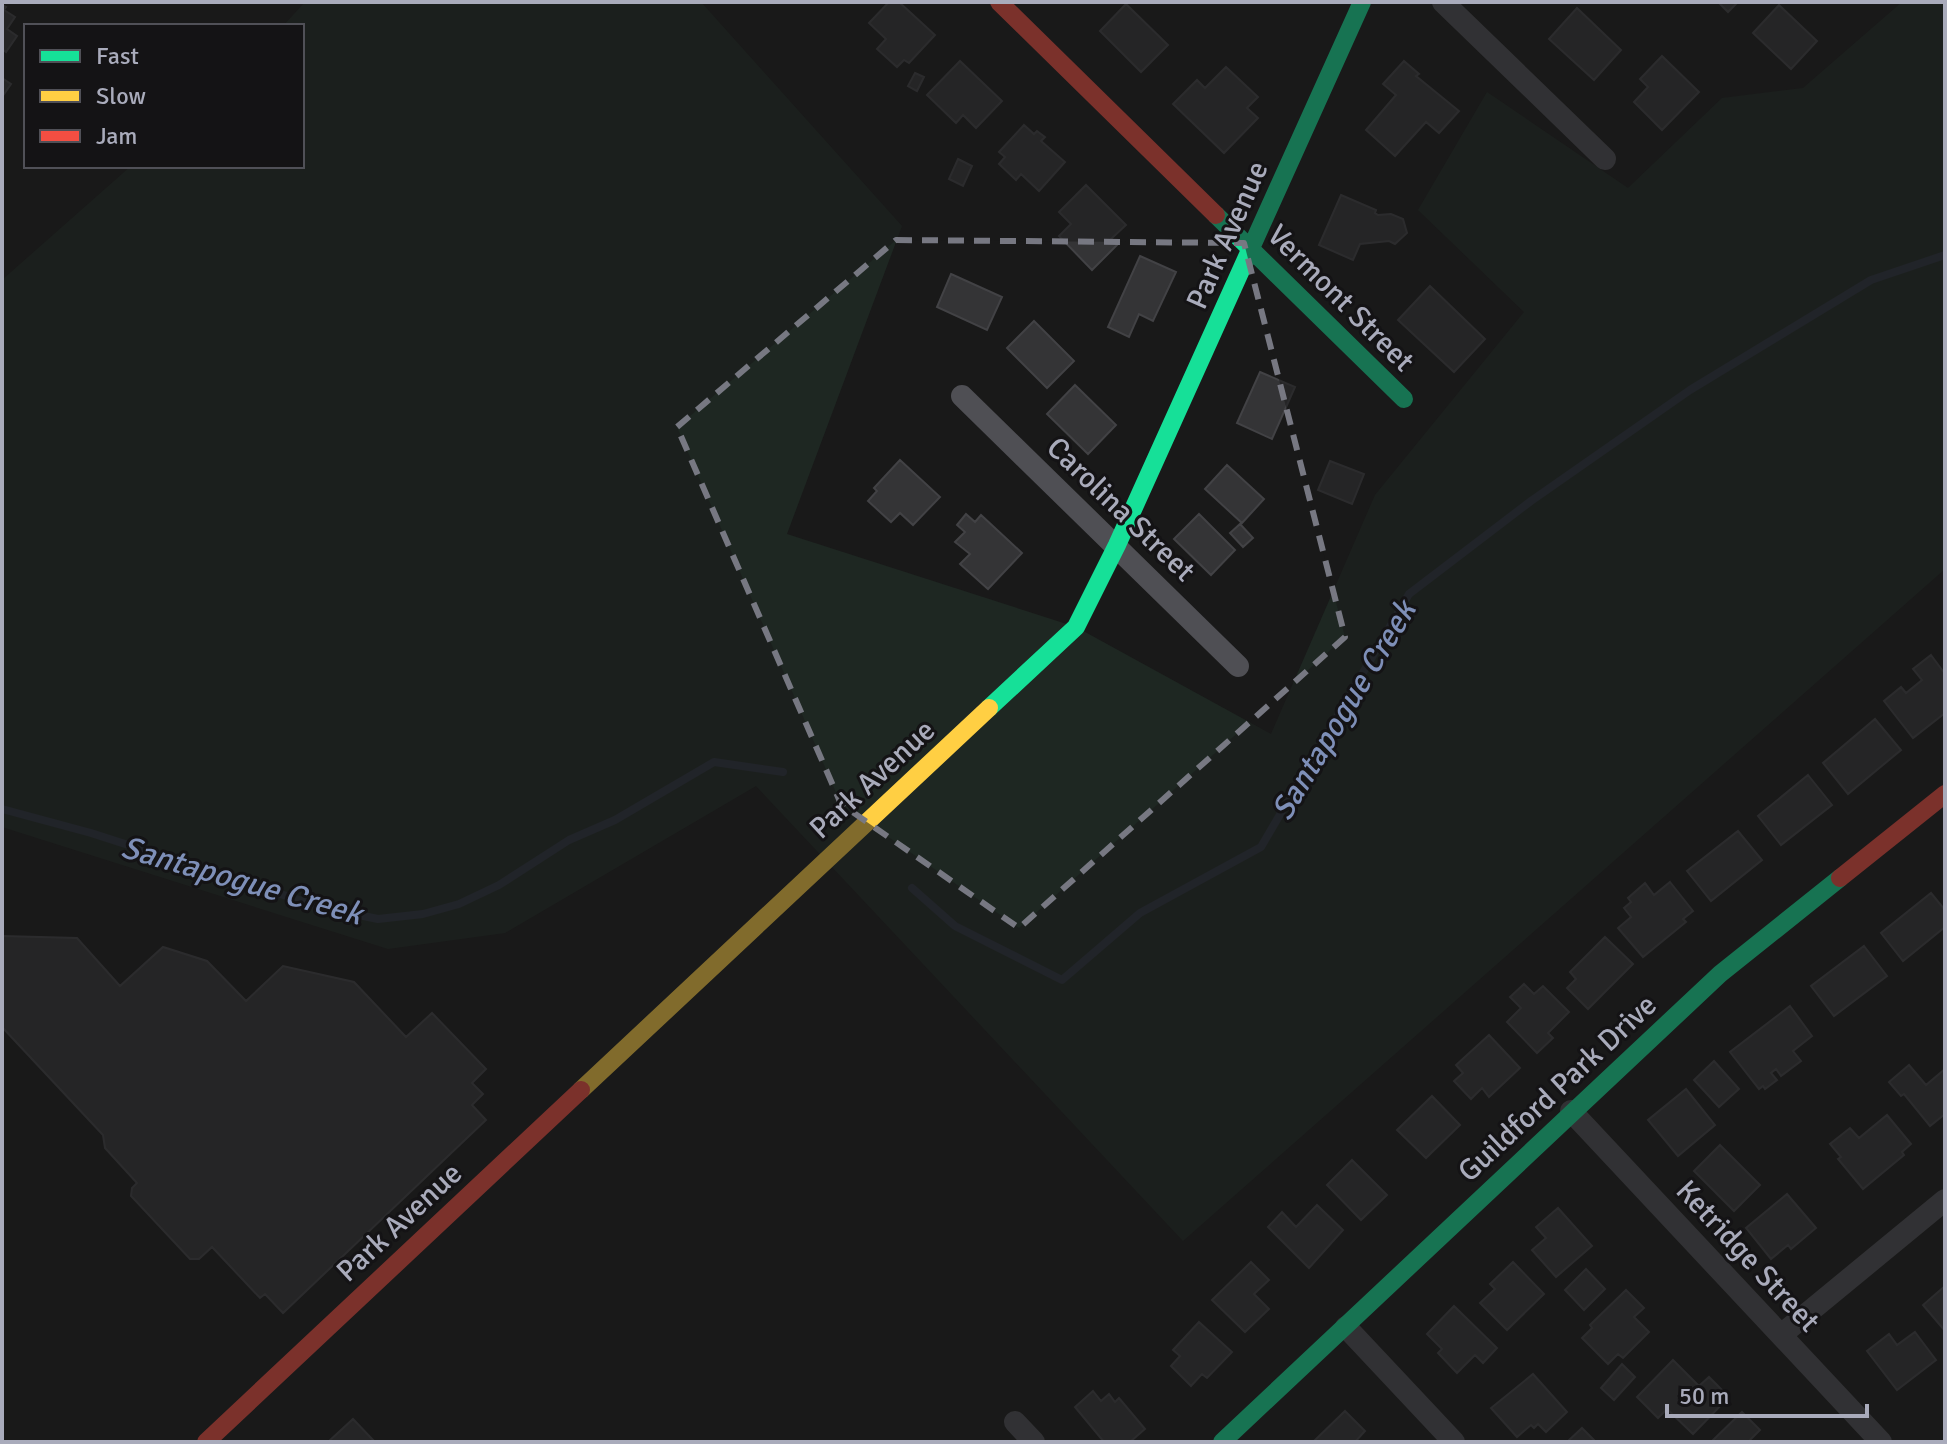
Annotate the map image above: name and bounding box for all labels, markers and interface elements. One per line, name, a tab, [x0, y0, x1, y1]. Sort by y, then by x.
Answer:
legend	[24, 24, 304, 168]
text: Fast	[96, 41, 139, 71]
text: Slow	[96, 81, 146, 111]
text: Jam	[96, 121, 137, 151]
street label: Park Avenue	[1178, 155, 1277, 315]
street label: Vermont Street	[1259, 217, 1422, 380]
street label: Carolina Street	[1039, 429, 1203, 589]
water label: Santapogue Creek	[1263, 591, 1426, 827]
street label: Park Avenue	[802, 712, 943, 847]
water label: Santapogue Creek	[117, 827, 369, 934]
street label: Guildford Park Drive	[1450, 987, 1664, 1190]
street label: Park Avenue	[329, 1155, 470, 1290]
street label: Ketridge Street	[1668, 1173, 1827, 1340]
scale bar	[1667, 1368, 1867, 1418]
text: 50 m	[1679, 1381, 1729, 1411]

